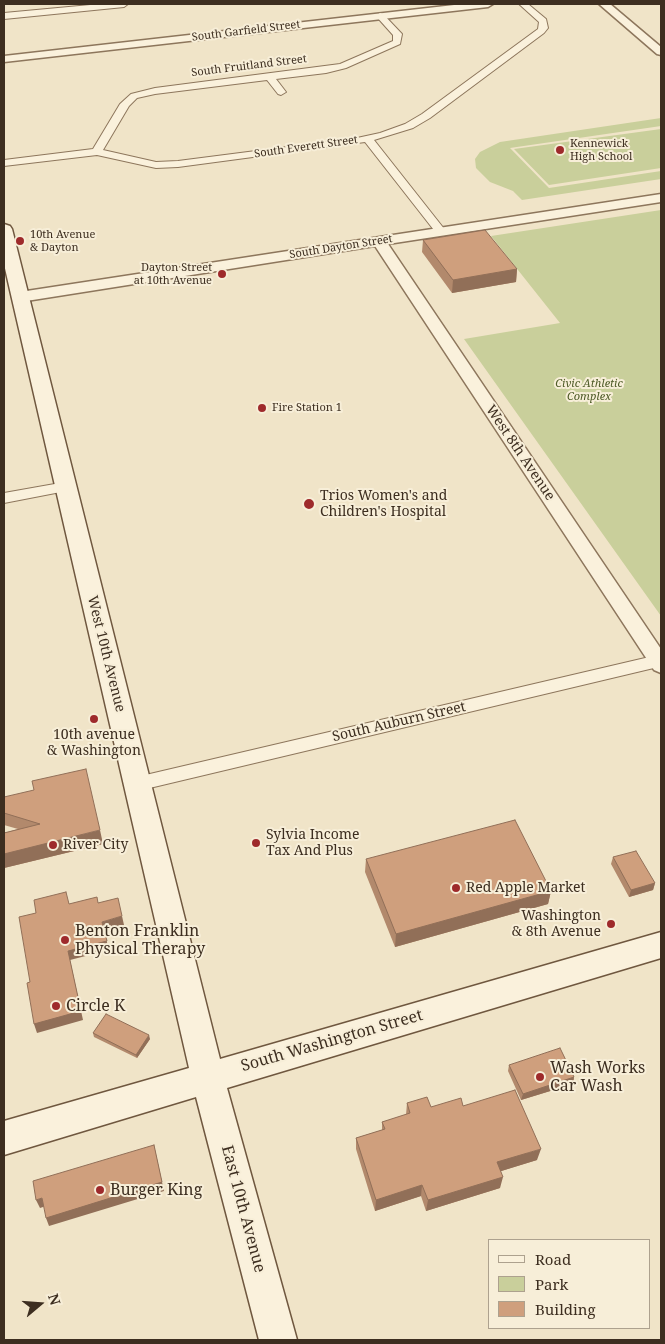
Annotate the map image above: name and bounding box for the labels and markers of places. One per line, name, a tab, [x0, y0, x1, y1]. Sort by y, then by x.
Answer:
place label: Kennewick High School	[570, 137, 632, 163]
marker: Kennewick High School	[554, 144, 566, 156]
place label: 10th Avenue & Dayton	[30, 228, 95, 254]
marker: 10th Avenue & Dayton	[14, 235, 26, 247]
place label: Dayton Street at 10th Avenue	[134, 261, 212, 287]
marker: Dayton Street at 10th Avenue	[216, 268, 228, 280]
place label: Fire Station 1	[272, 401, 342, 415]
marker: Fire Station 1	[256, 402, 268, 414]
place label: Trios Women's and Children's Hospital	[320, 488, 447, 520]
marker: Trios Women's and Children's Hospital	[302, 497, 316, 511]
marker: 10th avenue & Washington	[88, 713, 100, 725]
place label: 10th avenue & Washington	[47, 727, 141, 760]
place label: Sylvia Income Tax And Plus	[266, 827, 360, 860]
place label: River City	[63, 837, 128, 853]
marker: Sylvia Income Tax And Plus	[250, 837, 262, 849]
marker: River City	[47, 839, 59, 851]
place label: Red Apple Market	[466, 880, 585, 896]
marker: Red Apple Market	[450, 882, 462, 894]
place label: Washington & 8th Avenue	[512, 908, 601, 940]
marker: Washington & 8th Avenue	[605, 918, 617, 930]
place label: Benton Franklin Physical Therapy	[75, 921, 205, 959]
marker: Benton Franklin Physical Therapy	[59, 934, 71, 946]
place label: Circle K	[66, 996, 125, 1016]
marker: Circle K	[50, 1000, 62, 1012]
place label: Wash Works Car Wash	[550, 1058, 645, 1096]
marker: Wash Works Car Wash	[534, 1071, 546, 1083]
place label: Burger King	[110, 1180, 202, 1200]
marker: Burger King	[94, 1184, 106, 1196]

